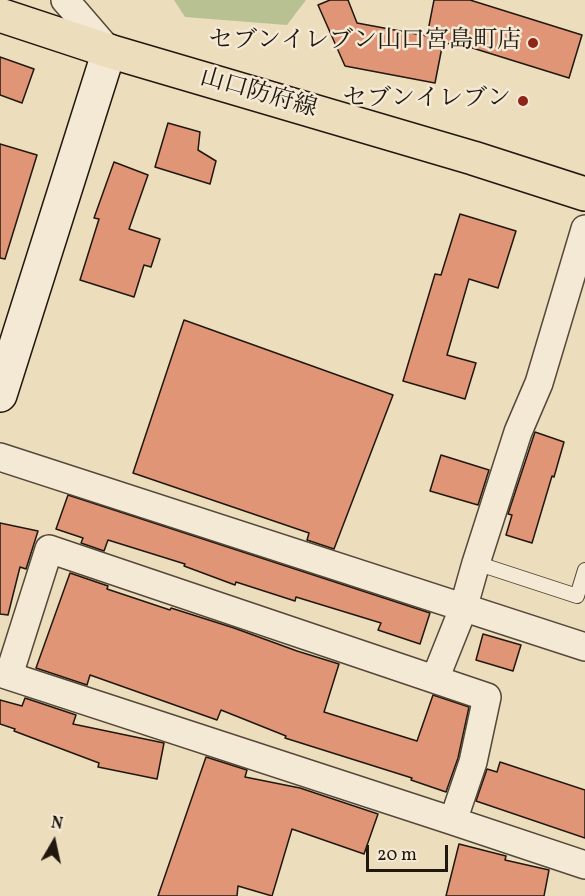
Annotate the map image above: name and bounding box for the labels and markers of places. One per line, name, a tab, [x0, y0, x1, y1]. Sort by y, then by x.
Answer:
place label: セブンイレブン山口宮島町店	[209, 29, 521, 57]
marker: セブンイレブン山口宮島町店	[526, 36, 540, 50]
place label: セブンイレブン	[343, 87, 511, 115]
marker: セブンイレブン	[516, 94, 530, 108]

